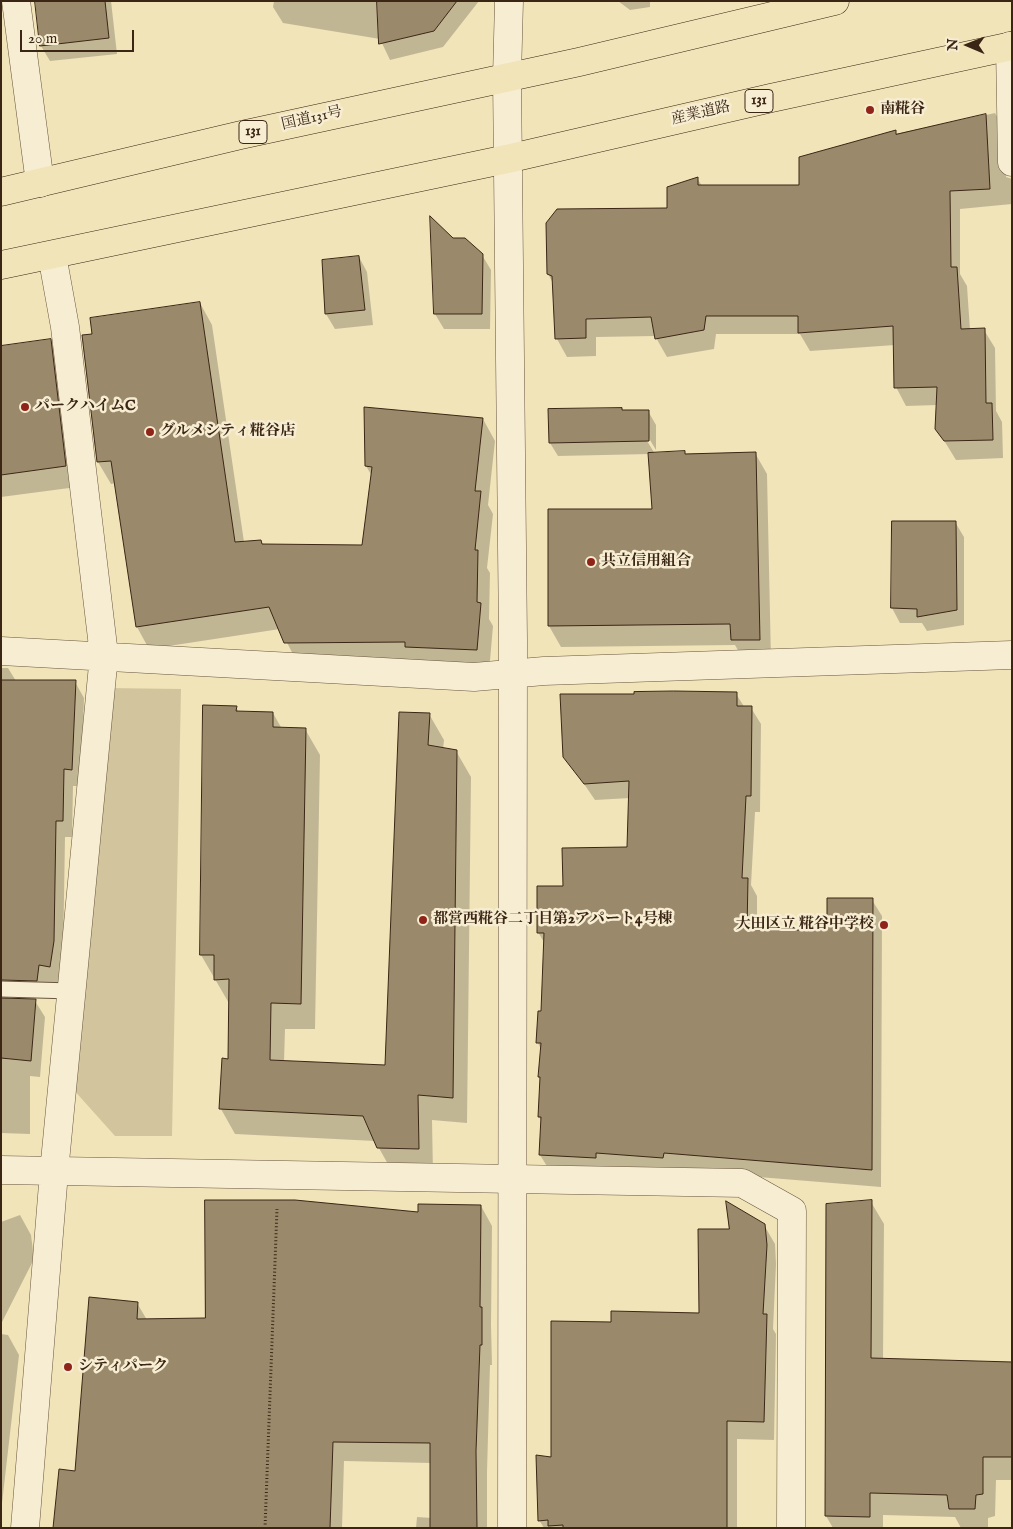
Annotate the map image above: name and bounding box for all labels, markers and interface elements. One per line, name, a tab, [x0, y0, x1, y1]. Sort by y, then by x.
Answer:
scale bar	[22, 20, 136, 52]
north arrow	[943, 20, 993, 70]
text: 20 m	[28, 29, 57, 48]
text: N	[944, 39, 962, 51]
road number: 131	[745, 90, 773, 112]
street label: 産業道路	[670, 98, 732, 130]
place label: 南糀谷	[880, 101, 925, 119]
street label: 国道131号	[280, 103, 344, 135]
marker: 南糀谷	[864, 104, 876, 116]
road number: 131	[239, 120, 267, 144]
place label: パークハイムC	[35, 398, 136, 416]
marker: パークハイムC	[19, 401, 31, 413]
place label: グルメシティ糀谷店	[160, 423, 295, 441]
marker: グルメシティ糀谷店	[144, 426, 156, 438]
place label: 共立信用組合	[601, 553, 691, 571]
marker: 共立信用組合	[585, 556, 597, 568]
place label: 都営西糀谷二丁目第2アパート4号棟	[433, 911, 672, 929]
marker: 都営西糀谷二丁目第2アパート4号棟	[417, 914, 429, 926]
place label: 大田区立 糀谷中学校	[736, 916, 874, 934]
marker: 大田区立 糀谷中学校	[878, 919, 890, 931]
place label: シティパーク	[78, 1358, 168, 1376]
marker: シティパーク	[62, 1361, 74, 1373]

